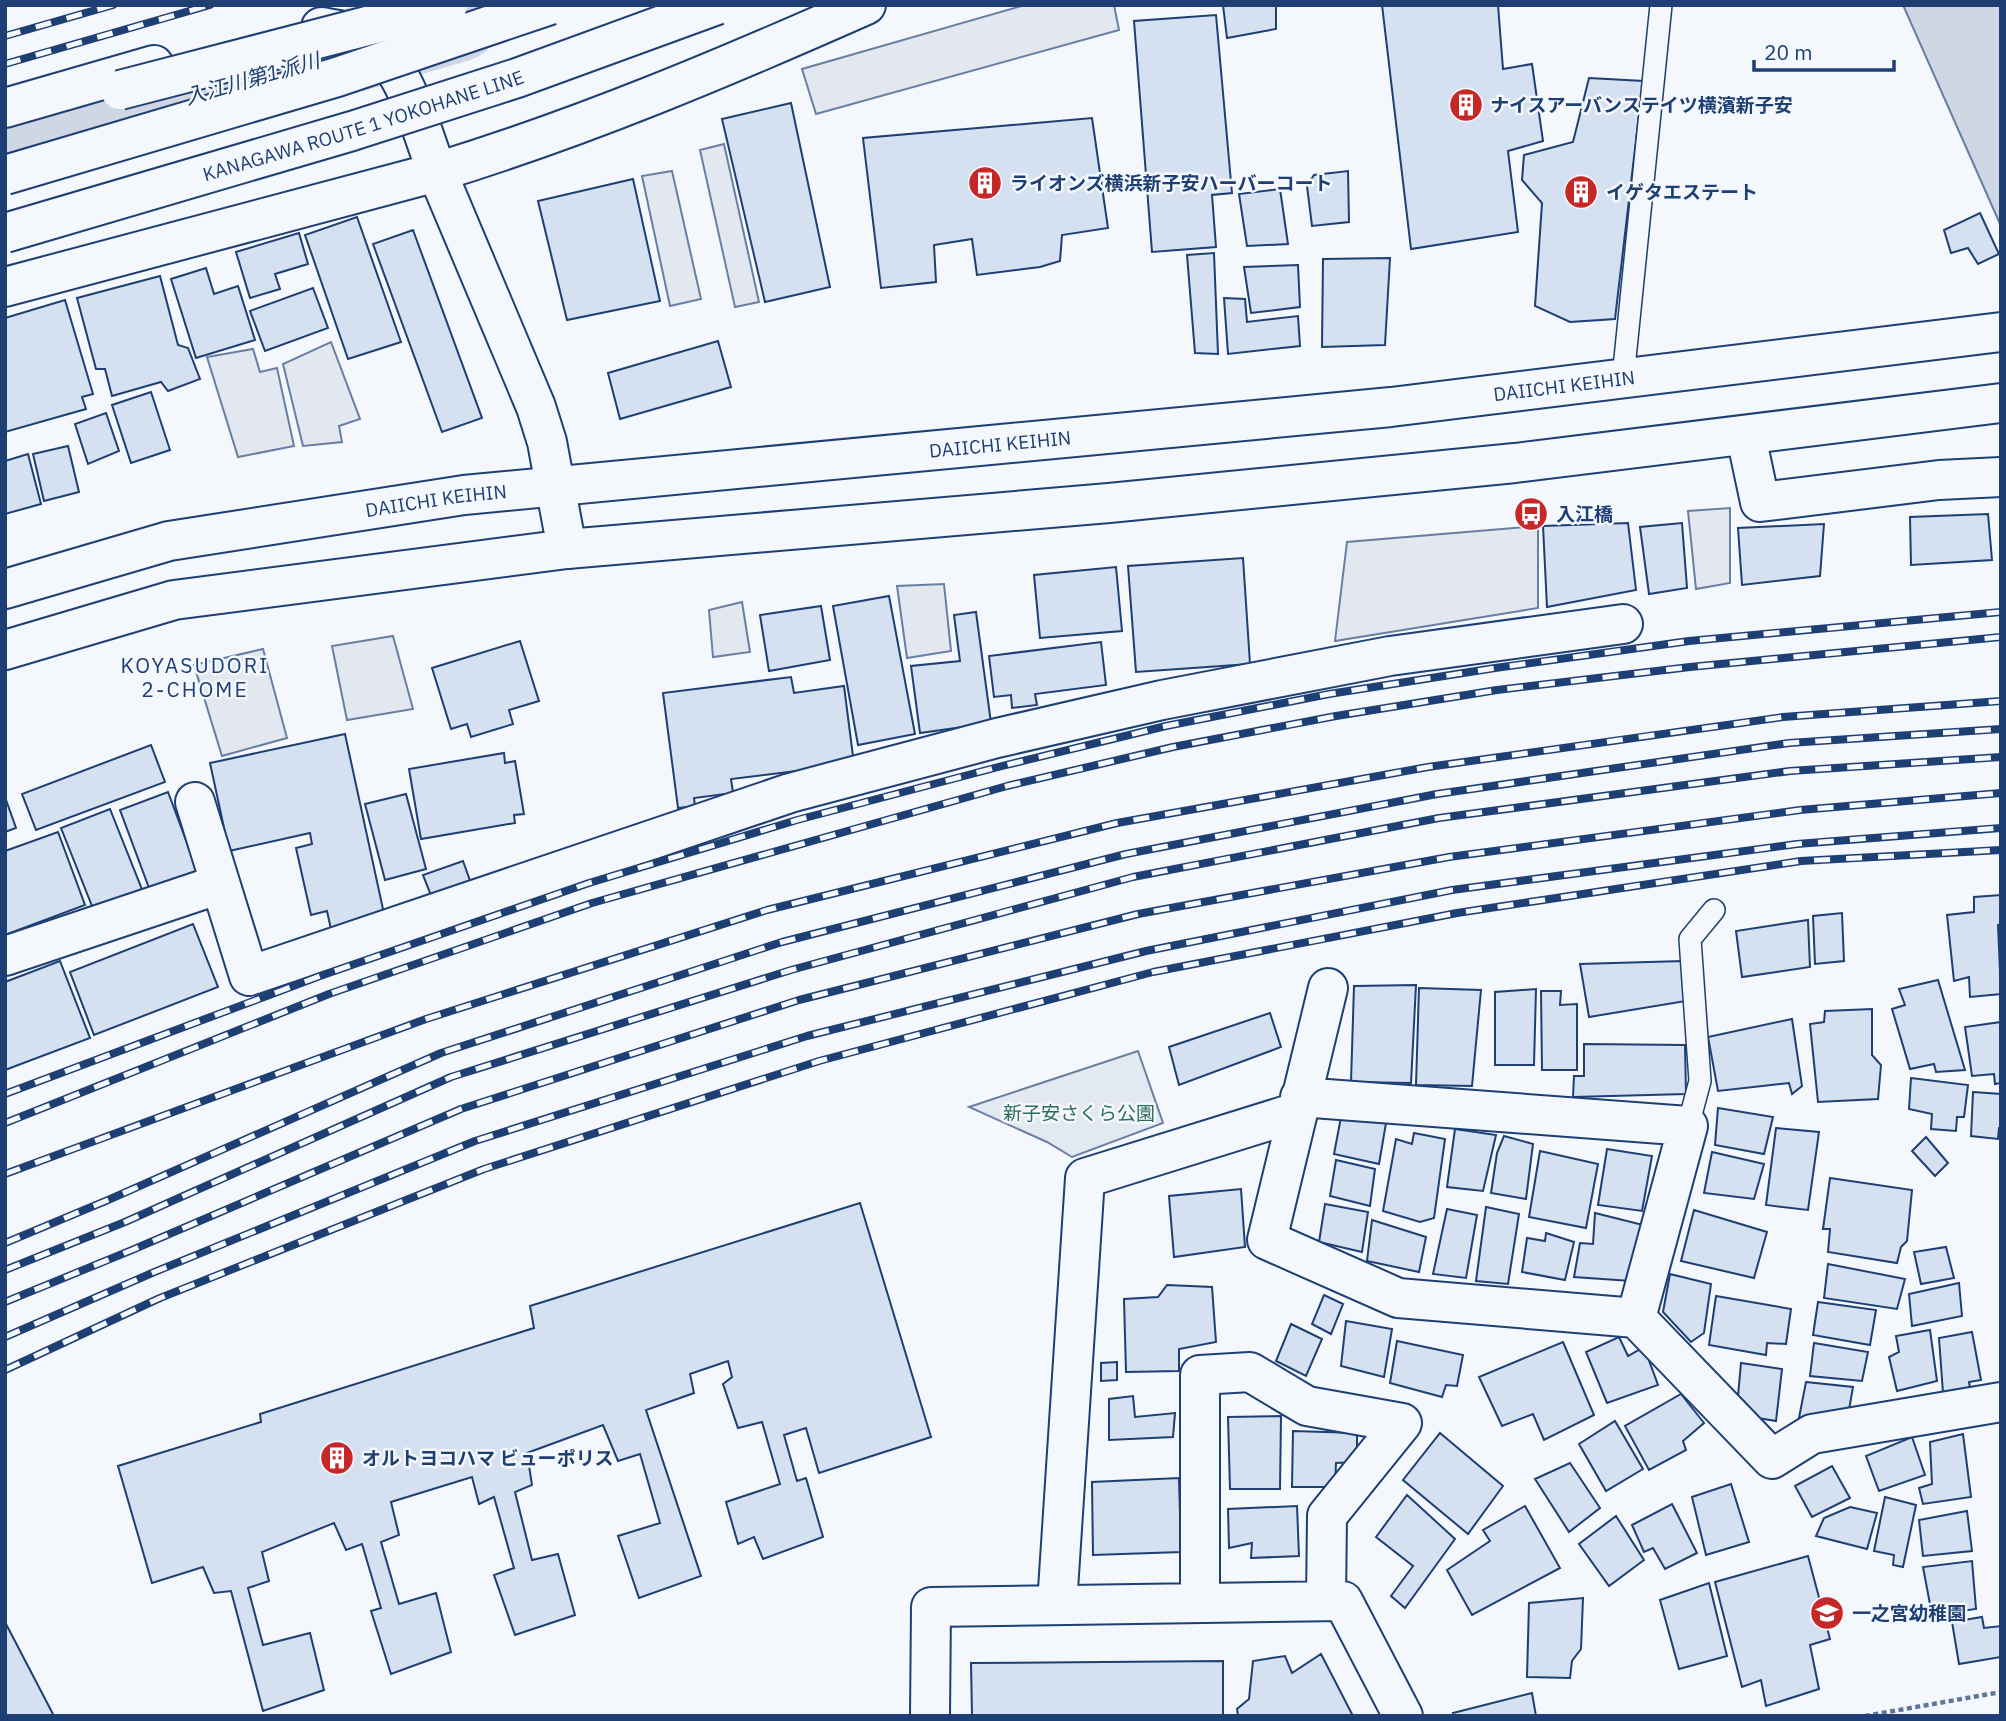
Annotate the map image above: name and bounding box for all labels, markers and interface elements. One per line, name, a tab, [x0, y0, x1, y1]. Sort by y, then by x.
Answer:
scale bar	[1754, 28, 1894, 72]
text: 20 m	[1764, 38, 1813, 66]
water label: 入江川第1派川	[182, 45, 324, 111]
street label: KANAGAWA ROUTE 1 YOKOHANE LINE	[200, 65, 527, 186]
building icon: ナイスアーバンステイツ横濱新子安	[1447, 86, 1485, 124]
place label: ナイスアーバンステイツ横濱新子安	[1490, 93, 1793, 117]
building icon: ライオンズ横浜新子安ハーバーコート	[966, 164, 1004, 202]
place label: ライオンズ横浜新子安ハーバーコート	[1010, 171, 1332, 195]
building icon: イゲタエステート	[1562, 173, 1600, 211]
place label: イゲタエステート	[1606, 180, 1758, 204]
street label: DAIICHI KEIHIN	[1492, 365, 1636, 406]
street label: DAIICHI KEIHIN	[928, 425, 1072, 463]
street label: DAIICHI KEIHIN	[364, 479, 508, 522]
bus stop icon: 入江橋	[1512, 495, 1550, 533]
place label: 入江橋	[1556, 502, 1613, 526]
district label: KOYASUDORI 2-CHOME	[120, 651, 270, 703]
park label: 新子安さくら公園	[1003, 1101, 1155, 1125]
building icon: オルトヨコハマ ビューポリス	[318, 1439, 356, 1477]
place label: オルトヨコハマ ビューポリス	[362, 1446, 614, 1470]
school or university icon: 一之宮幼稚園	[1808, 1594, 1846, 1632]
place label: 一之宮幼稚園	[1852, 1601, 1966, 1625]

